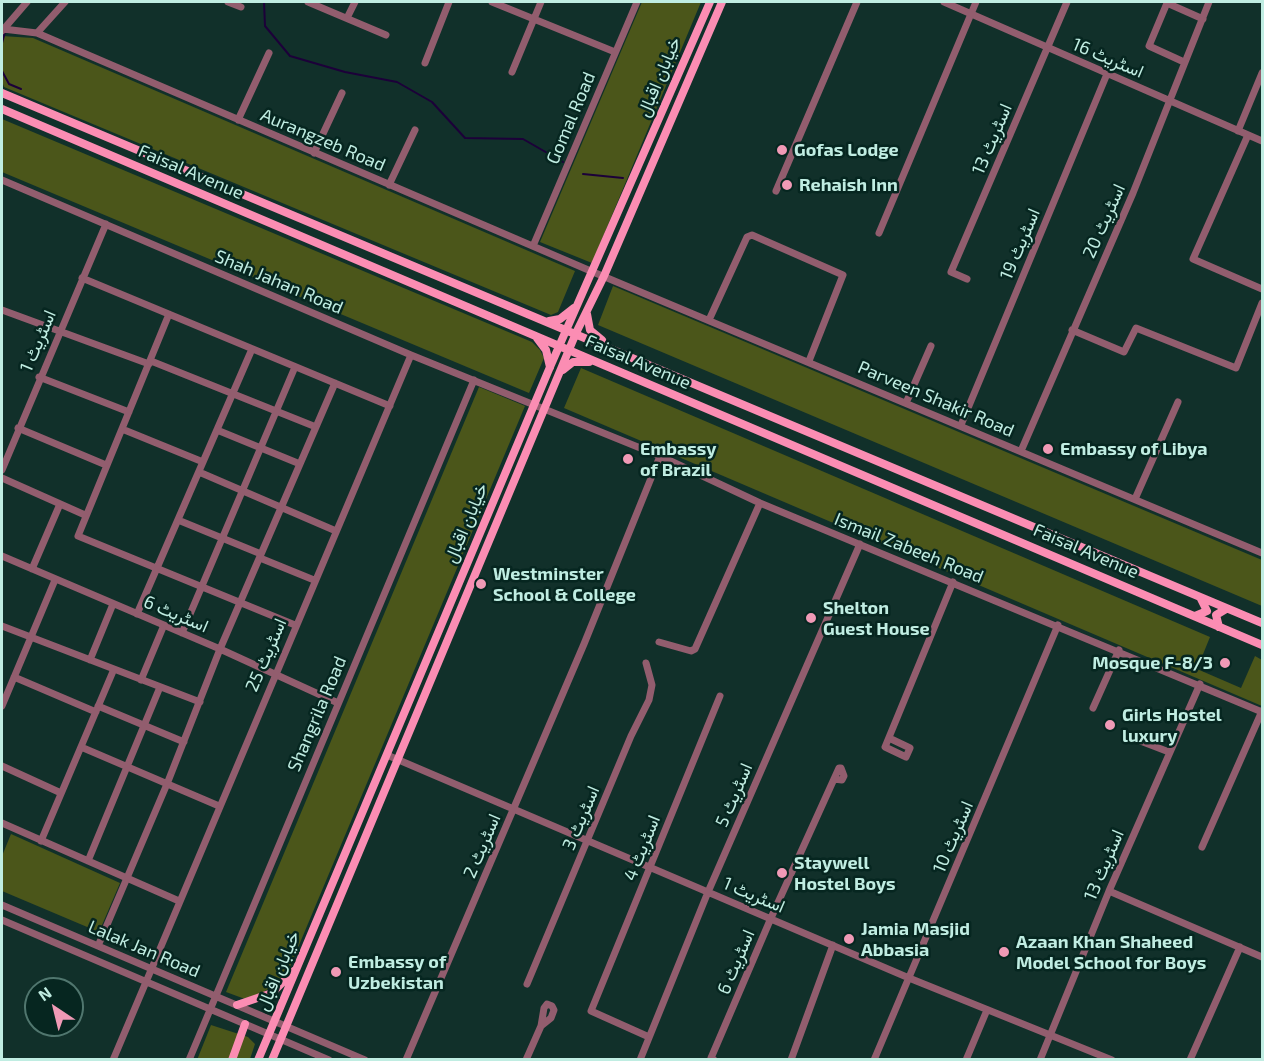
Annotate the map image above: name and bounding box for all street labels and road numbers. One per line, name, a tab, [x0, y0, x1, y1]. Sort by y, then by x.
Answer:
street label: اسٹریٹ 16	[1069, 33, 1147, 83]
street label: خیابان اقبال	[633, 34, 685, 120]
street label: Gomal Road	[542, 69, 600, 167]
street label: اسٹریٹ 13	[967, 100, 1017, 178]
street label: Aurangzeb Road	[257, 104, 389, 176]
street label: Faisal Avenue	[135, 140, 247, 204]
street label: اسٹریٹ 20	[1078, 181, 1130, 261]
street label: اسٹریٹ 19	[995, 205, 1045, 283]
street label: Shah Jahan Road	[212, 245, 346, 319]
street label: اسٹریٹ 1	[15, 307, 61, 375]
street label: Faisal Avenue	[582, 330, 694, 394]
street label: Parveen Shakir Road	[855, 356, 1017, 442]
street label: خیابان اقبال	[440, 480, 492, 566]
street label: Ismail Zabeeh Road	[831, 508, 987, 588]
street label: Faisal Avenue	[1030, 519, 1142, 583]
street label: اسٹریٹ 6	[140, 591, 212, 637]
street label: اسٹریٹ 25	[241, 615, 291, 695]
street label: Shangrila Road	[283, 653, 351, 775]
street label: اسٹریٹ 5	[711, 760, 757, 830]
street label: اسٹریٹ 3	[558, 783, 604, 853]
street label: اسٹریٹ 10	[928, 798, 978, 876]
street label: اسٹریٹ 2	[459, 811, 505, 881]
street label: اسٹریٹ 4	[619, 812, 665, 884]
street label: اسٹریٹ 13	[1079, 826, 1129, 904]
street label: اسٹریٹ 1	[720, 872, 788, 918]
street label: Lalak Jan Road	[85, 916, 203, 982]
street label: اسٹریٹ 6	[713, 926, 759, 998]
street label: خیابان اقبال	[252, 928, 304, 1014]

